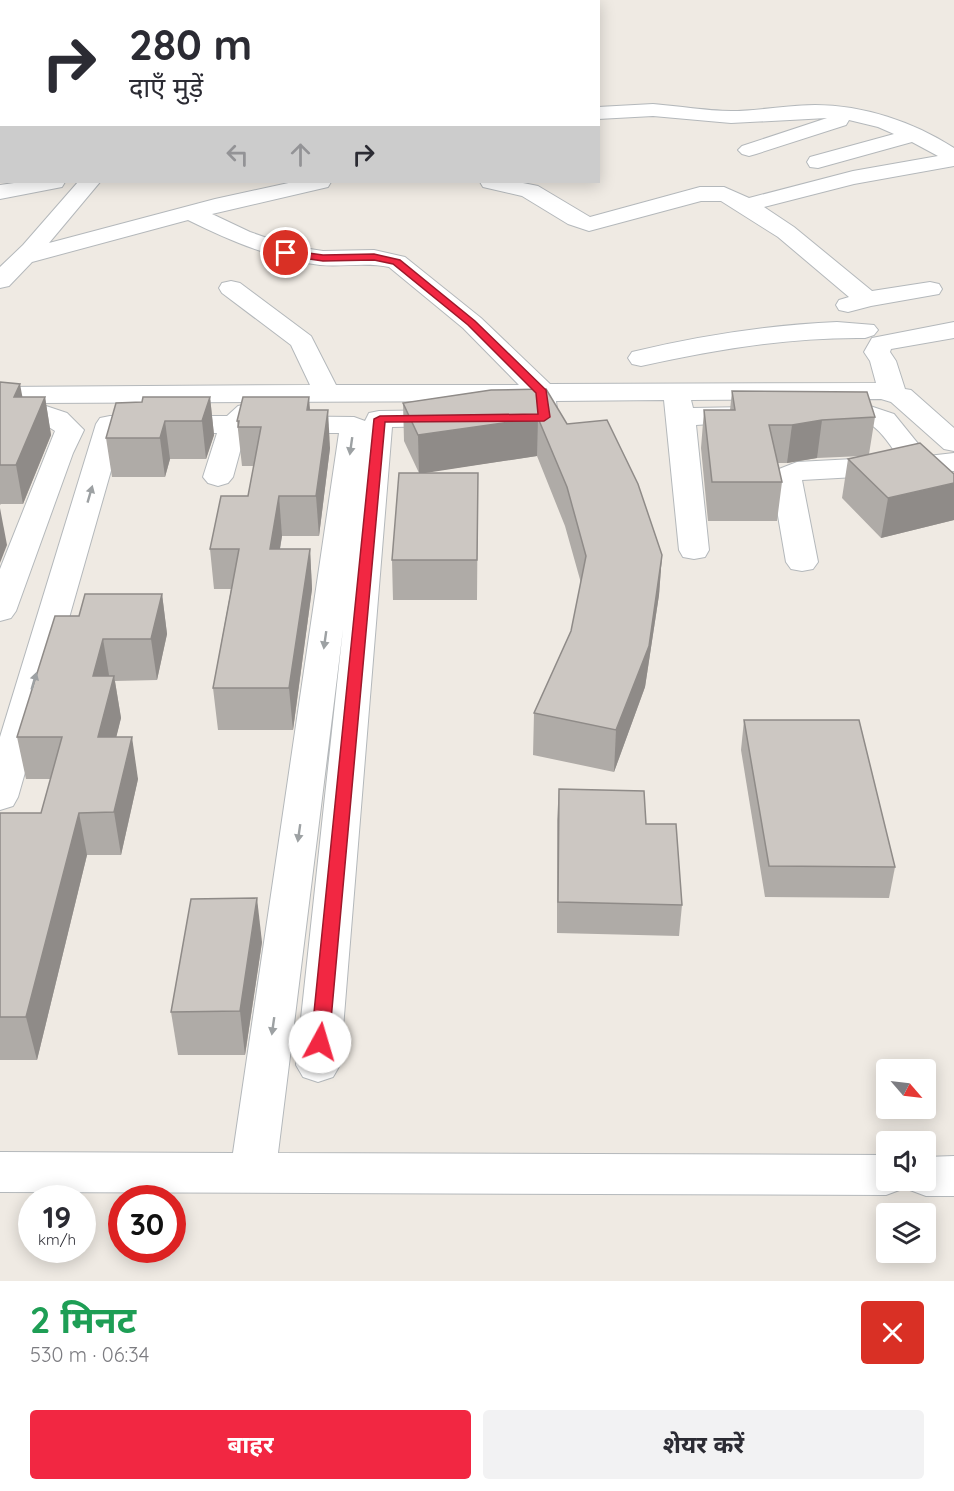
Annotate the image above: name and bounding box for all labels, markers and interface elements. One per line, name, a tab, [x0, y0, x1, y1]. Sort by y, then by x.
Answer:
text: 280 m	[129, 18, 252, 71]
icon: right	[30, 24, 108, 102]
text: दाएँ मुड़ें	[129, 70, 203, 104]
icon: left	[221, 138, 254, 171]
icon: ahead	[284, 138, 317, 171]
icon: right	[347, 138, 380, 171]
pin	[260, 227, 311, 278]
icon: arrive	[269, 236, 302, 269]
one-way arrow	[347, 437, 356, 456]
one-way arrow	[86, 484, 95, 502]
one-way arrow	[321, 630, 330, 649]
one-way arrow	[30, 671, 39, 689]
one-way arrow	[294, 823, 303, 842]
position arrow	[288, 1010, 352, 1074]
one-way arrow	[268, 1017, 277, 1036]
north arrow	[876, 1059, 936, 1119]
map controls	[876, 1059, 936, 1263]
button: sound	[876, 1131, 936, 1191]
speed limit sign: 30	[108, 1185, 186, 1263]
text: 19	[43, 1198, 71, 1236]
button: layers	[876, 1203, 936, 1263]
text: km/h	[38, 1230, 76, 1249]
text: 2 मिनट	[30, 1297, 136, 1342]
button: close	[861, 1301, 924, 1364]
text: 530 m · 06:34	[30, 1342, 149, 1367]
button: बाहर	[30, 1410, 471, 1479]
button: शेयर करें	[483, 1410, 924, 1479]

